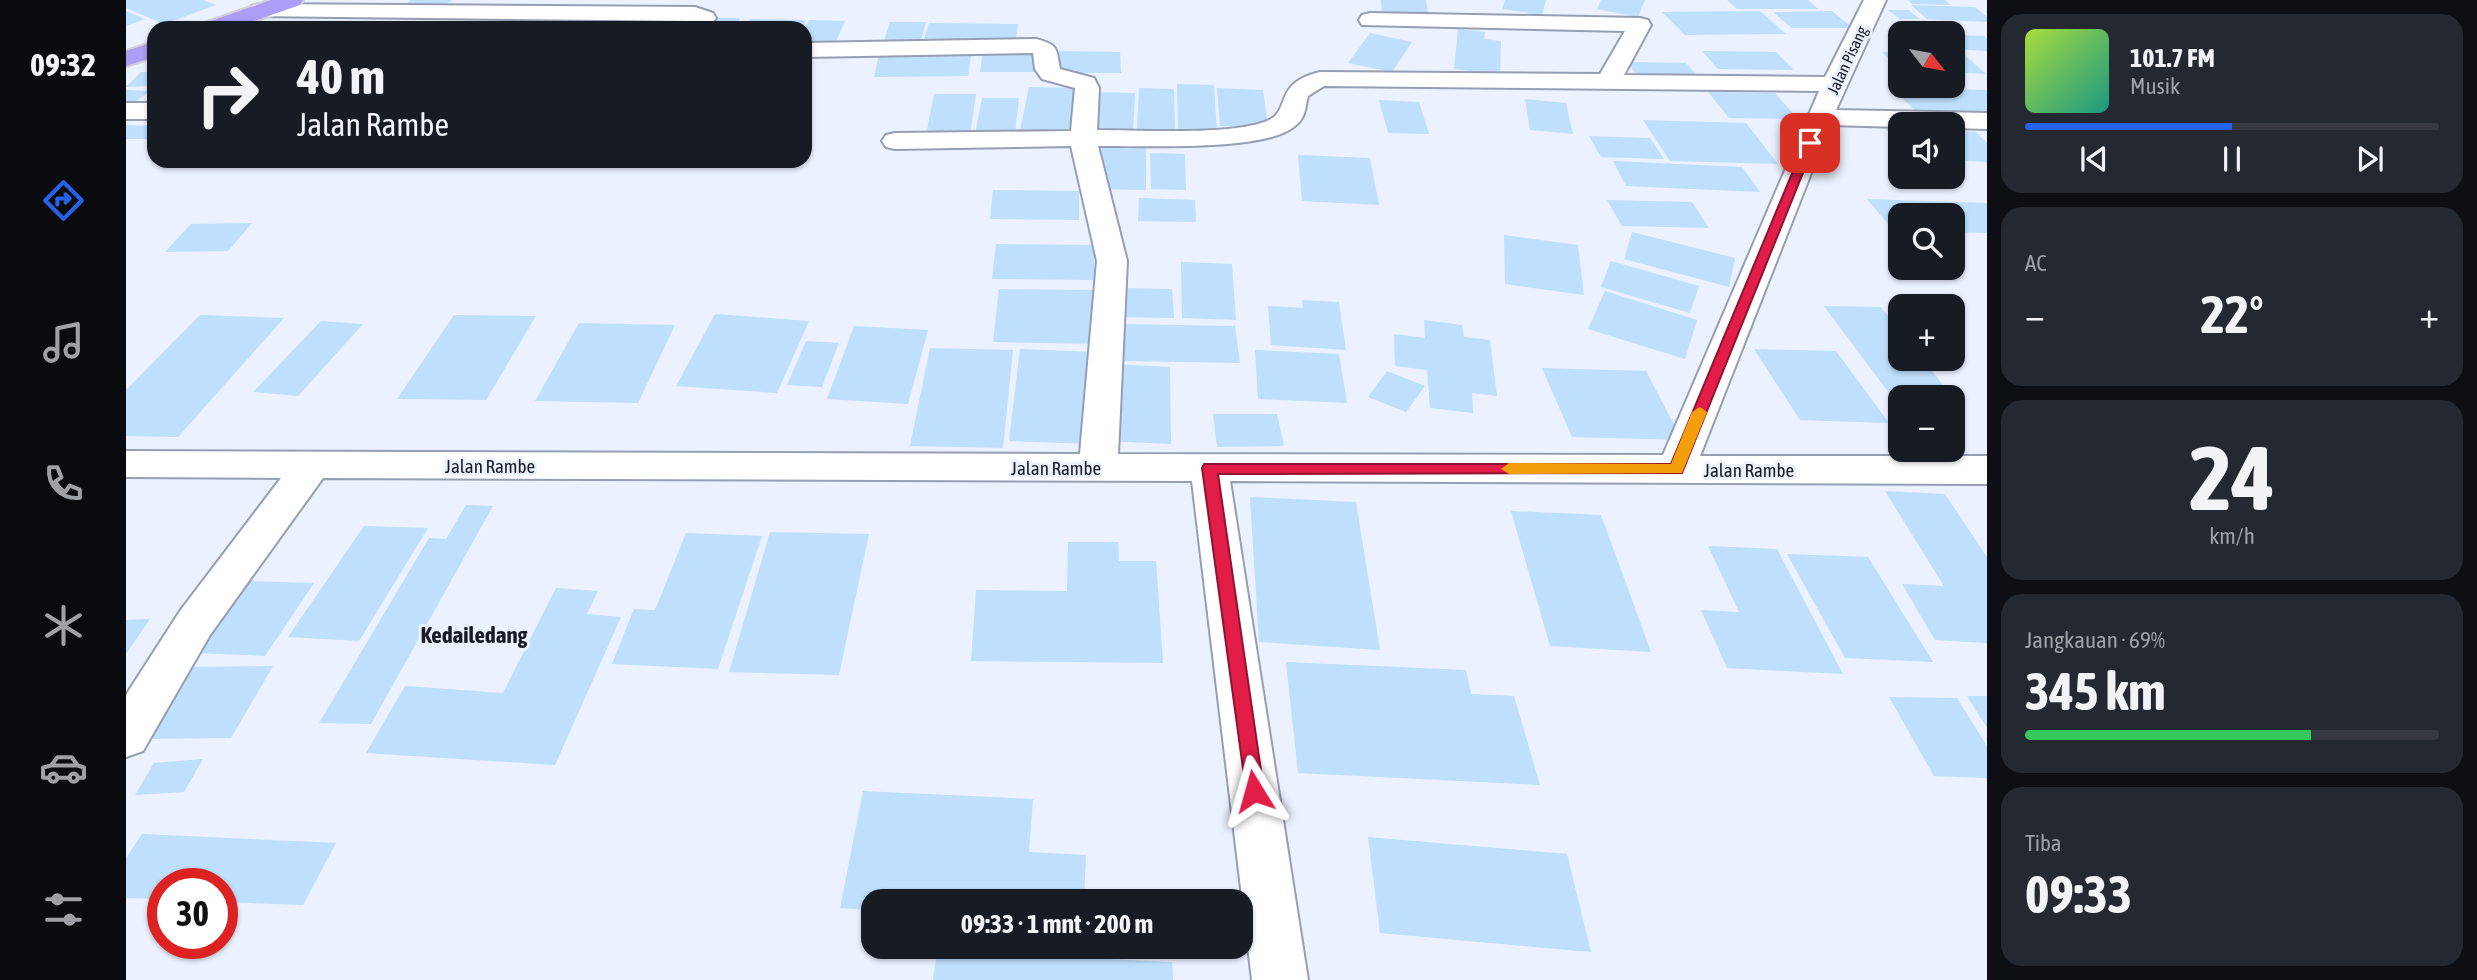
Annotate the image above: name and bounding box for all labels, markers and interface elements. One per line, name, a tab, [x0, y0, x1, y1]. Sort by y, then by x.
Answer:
north arrow	[1888, 21, 1965, 98]
map controls	[1888, 21, 1965, 462]
street label: Jalan Pisang	[1823, 23, 1872, 97]
text: 101.7 FM	[2130, 43, 2215, 73]
text: 09:32	[30, 46, 96, 83]
text: 40 m	[297, 48, 385, 104]
icon: right	[182, 49, 273, 140]
text: Musik	[2130, 73, 2180, 99]
text: Jalan Rambe	[297, 106, 449, 143]
button: sound	[1888, 112, 1965, 189]
pin	[1780, 113, 1840, 173]
icon: arrive	[1791, 124, 1829, 162]
icon: previous	[2075, 140, 2113, 178]
icon: pause	[2213, 140, 2251, 178]
icon: next	[2351, 140, 2389, 178]
icon: directions	[39, 176, 88, 225]
button: search	[1888, 203, 1965, 280]
text: AC	[2025, 250, 2047, 276]
text: 22°	[2200, 284, 2264, 344]
text: −	[2025, 293, 2045, 336]
text: +	[2419, 293, 2439, 336]
button: +	[1888, 294, 1965, 371]
icon: music	[39, 318, 88, 367]
button: −	[1888, 385, 1965, 462]
text: 24	[2189, 425, 2275, 529]
street label: Jalan Rambe	[445, 455, 535, 477]
street label: Jalan Rambe	[1011, 457, 1101, 479]
icon: phone	[39, 459, 88, 508]
street label: Jalan Rambe	[1704, 459, 1794, 481]
text: km/h	[2209, 523, 2255, 549]
icon: climate	[39, 601, 88, 650]
district label: Kedailedang	[421, 622, 528, 648]
text: Jangkauan · 69%	[2025, 627, 2165, 653]
text: 345 km	[2025, 661, 2166, 721]
icon: car	[39, 743, 88, 792]
position arrow	[1217, 754, 1291, 828]
text: Tiba	[2025, 830, 2062, 856]
text: 09:33	[2025, 864, 2132, 924]
speed limit sign: 30	[147, 868, 238, 959]
icon: filters	[39, 885, 88, 934]
text: 09:33 · 1 mnt · 200 m	[961, 909, 1153, 939]

